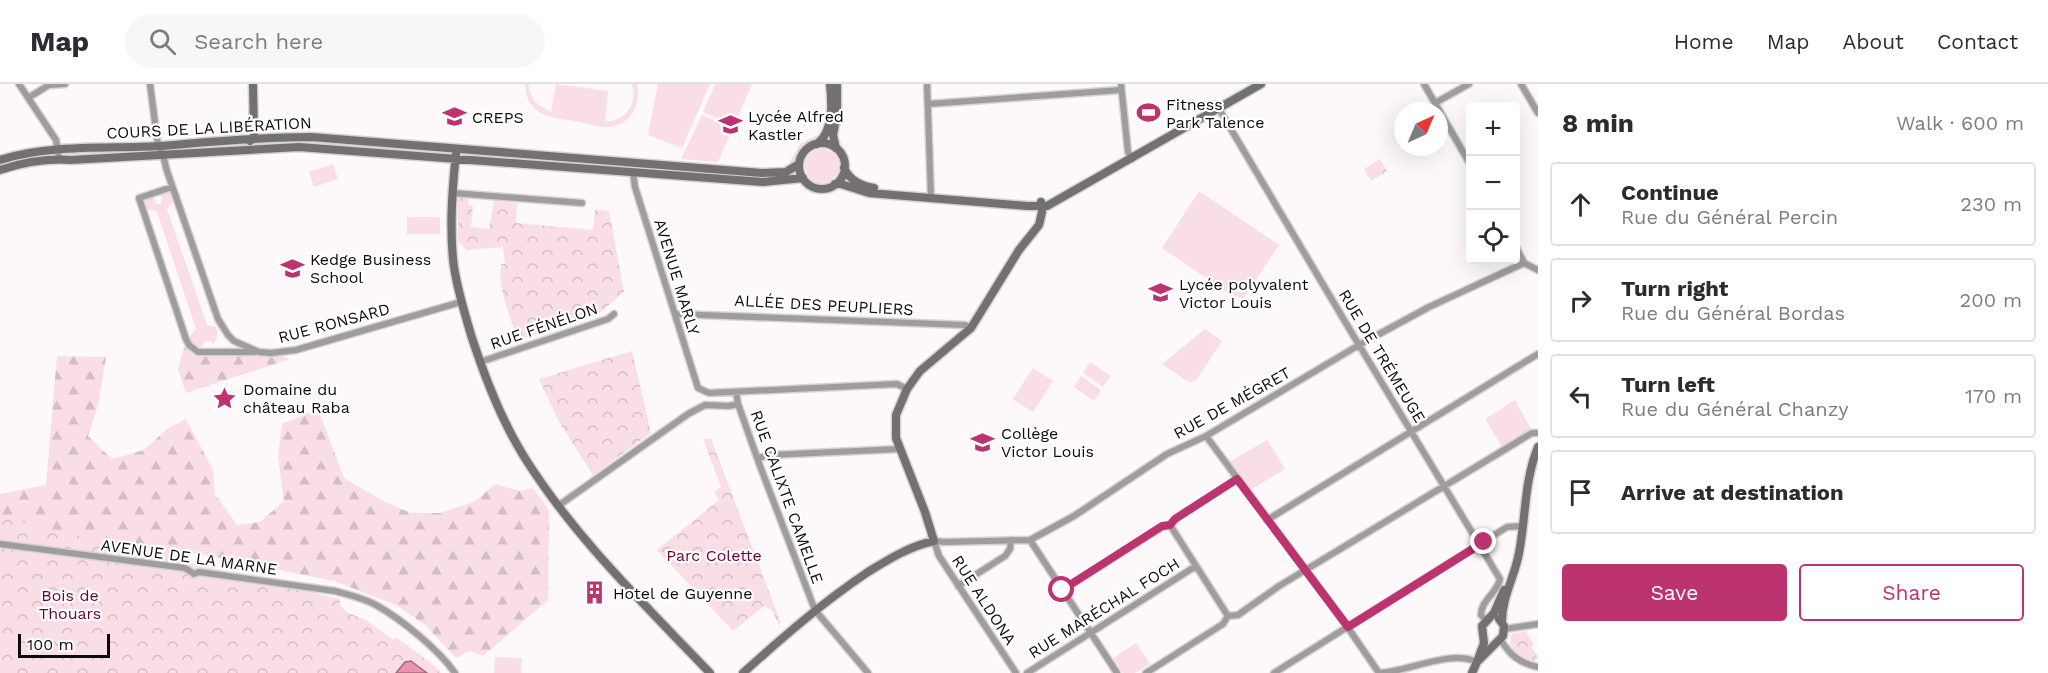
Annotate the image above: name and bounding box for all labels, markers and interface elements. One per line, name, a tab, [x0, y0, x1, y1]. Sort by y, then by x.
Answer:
search box	[125, 14, 545, 68]
text: Map	[30, 25, 89, 58]
icon: search	[146, 25, 179, 58]
text: Search here	[194, 29, 323, 54]
text: Home	[1674, 29, 1734, 54]
text: Map	[1767, 29, 1810, 54]
text: About	[1843, 29, 1904, 54]
text: Contact	[1937, 29, 2018, 54]
place label: Fitness Park Talence	[1166, 95, 1264, 132]
sports icon: Fitness Park Talence	[1135, 100, 1161, 126]
north arrow	[1394, 102, 1448, 156]
map controls	[1466, 102, 1520, 264]
button: +	[1466, 102, 1520, 156]
school or university icon: CREPS	[441, 104, 467, 130]
place label: Lycée Alfred Kastler	[748, 107, 844, 144]
place label: CREPS	[472, 108, 524, 127]
text: 8 min	[1562, 108, 1634, 138]
text: Walk · 600 m	[1896, 111, 2024, 135]
school or university icon: Lycée Alfred Kastler	[717, 112, 743, 138]
street label: COURS DE LA LIBÉRATION	[106, 113, 312, 143]
button: −	[1466, 156, 1520, 210]
text: Continue	[1621, 180, 1719, 205]
icon: ahead	[1564, 188, 1597, 221]
text: 230 m	[1960, 192, 2022, 216]
text: Rue du Général Percin	[1621, 205, 1838, 229]
button: locate	[1466, 210, 1520, 264]
street label: AVENUE MARLY	[650, 217, 704, 337]
place label: Kedge Business School	[310, 250, 431, 287]
school or university icon: Kedge Business School	[279, 255, 305, 281]
place label: Lycée polyvalent Victor Louis	[1179, 275, 1309, 312]
text: Turn right	[1621, 276, 1728, 301]
school or university icon: Lycée polyvalent Victor Louis	[1148, 280, 1174, 306]
icon: right	[1564, 284, 1597, 317]
street label: RUE DE TRÉMEUGE	[1335, 286, 1429, 426]
text: 200 m	[1960, 288, 2022, 312]
street label: ALLÉE DES PEUPLIERS	[734, 291, 914, 319]
street label: RUE RONSARD	[276, 299, 392, 347]
street label: RUE FÉNÉLON	[488, 299, 600, 353]
text: Rue du Général Bordas	[1621, 301, 1845, 325]
street label: RUE DE MÉGRET	[1170, 363, 1294, 443]
text: Turn left	[1621, 372, 1715, 397]
place label: Domaine du château Raba	[243, 380, 350, 417]
icon: left	[1564, 380, 1597, 413]
text: 170 m	[1965, 384, 2022, 408]
place icon: Domaine du château Raba	[212, 385, 238, 411]
text: Rue du Général Chanzy	[1621, 397, 1849, 421]
street label: RUE CALIXTE CAMELLE	[747, 408, 827, 586]
place label: Collège Victor Louis	[1001, 424, 1094, 461]
school or university icon: Collège Victor Louis	[970, 429, 996, 455]
icon: arrive	[1564, 476, 1597, 509]
text: Arrive at destination	[1621, 480, 1844, 505]
route end	[1470, 528, 1496, 554]
street label: AVENUE DE LA MARNE	[100, 535, 278, 579]
park label: Parc Colette	[666, 546, 762, 565]
street label: RUE ALDONA	[948, 552, 1020, 649]
street label: RUE MARÉCHAL FOCH	[1025, 554, 1183, 662]
button: Save	[1562, 564, 1787, 621]
button: Share	[1799, 564, 2024, 621]
route start	[1048, 576, 1074, 602]
building icon: Hotel de Guyenne	[582, 580, 608, 606]
place label: Hotel de Guyenne	[613, 584, 753, 603]
park label: Bois de Thouars	[39, 586, 101, 623]
scale bar	[18, 631, 110, 658]
text: 100 m	[27, 635, 74, 654]

